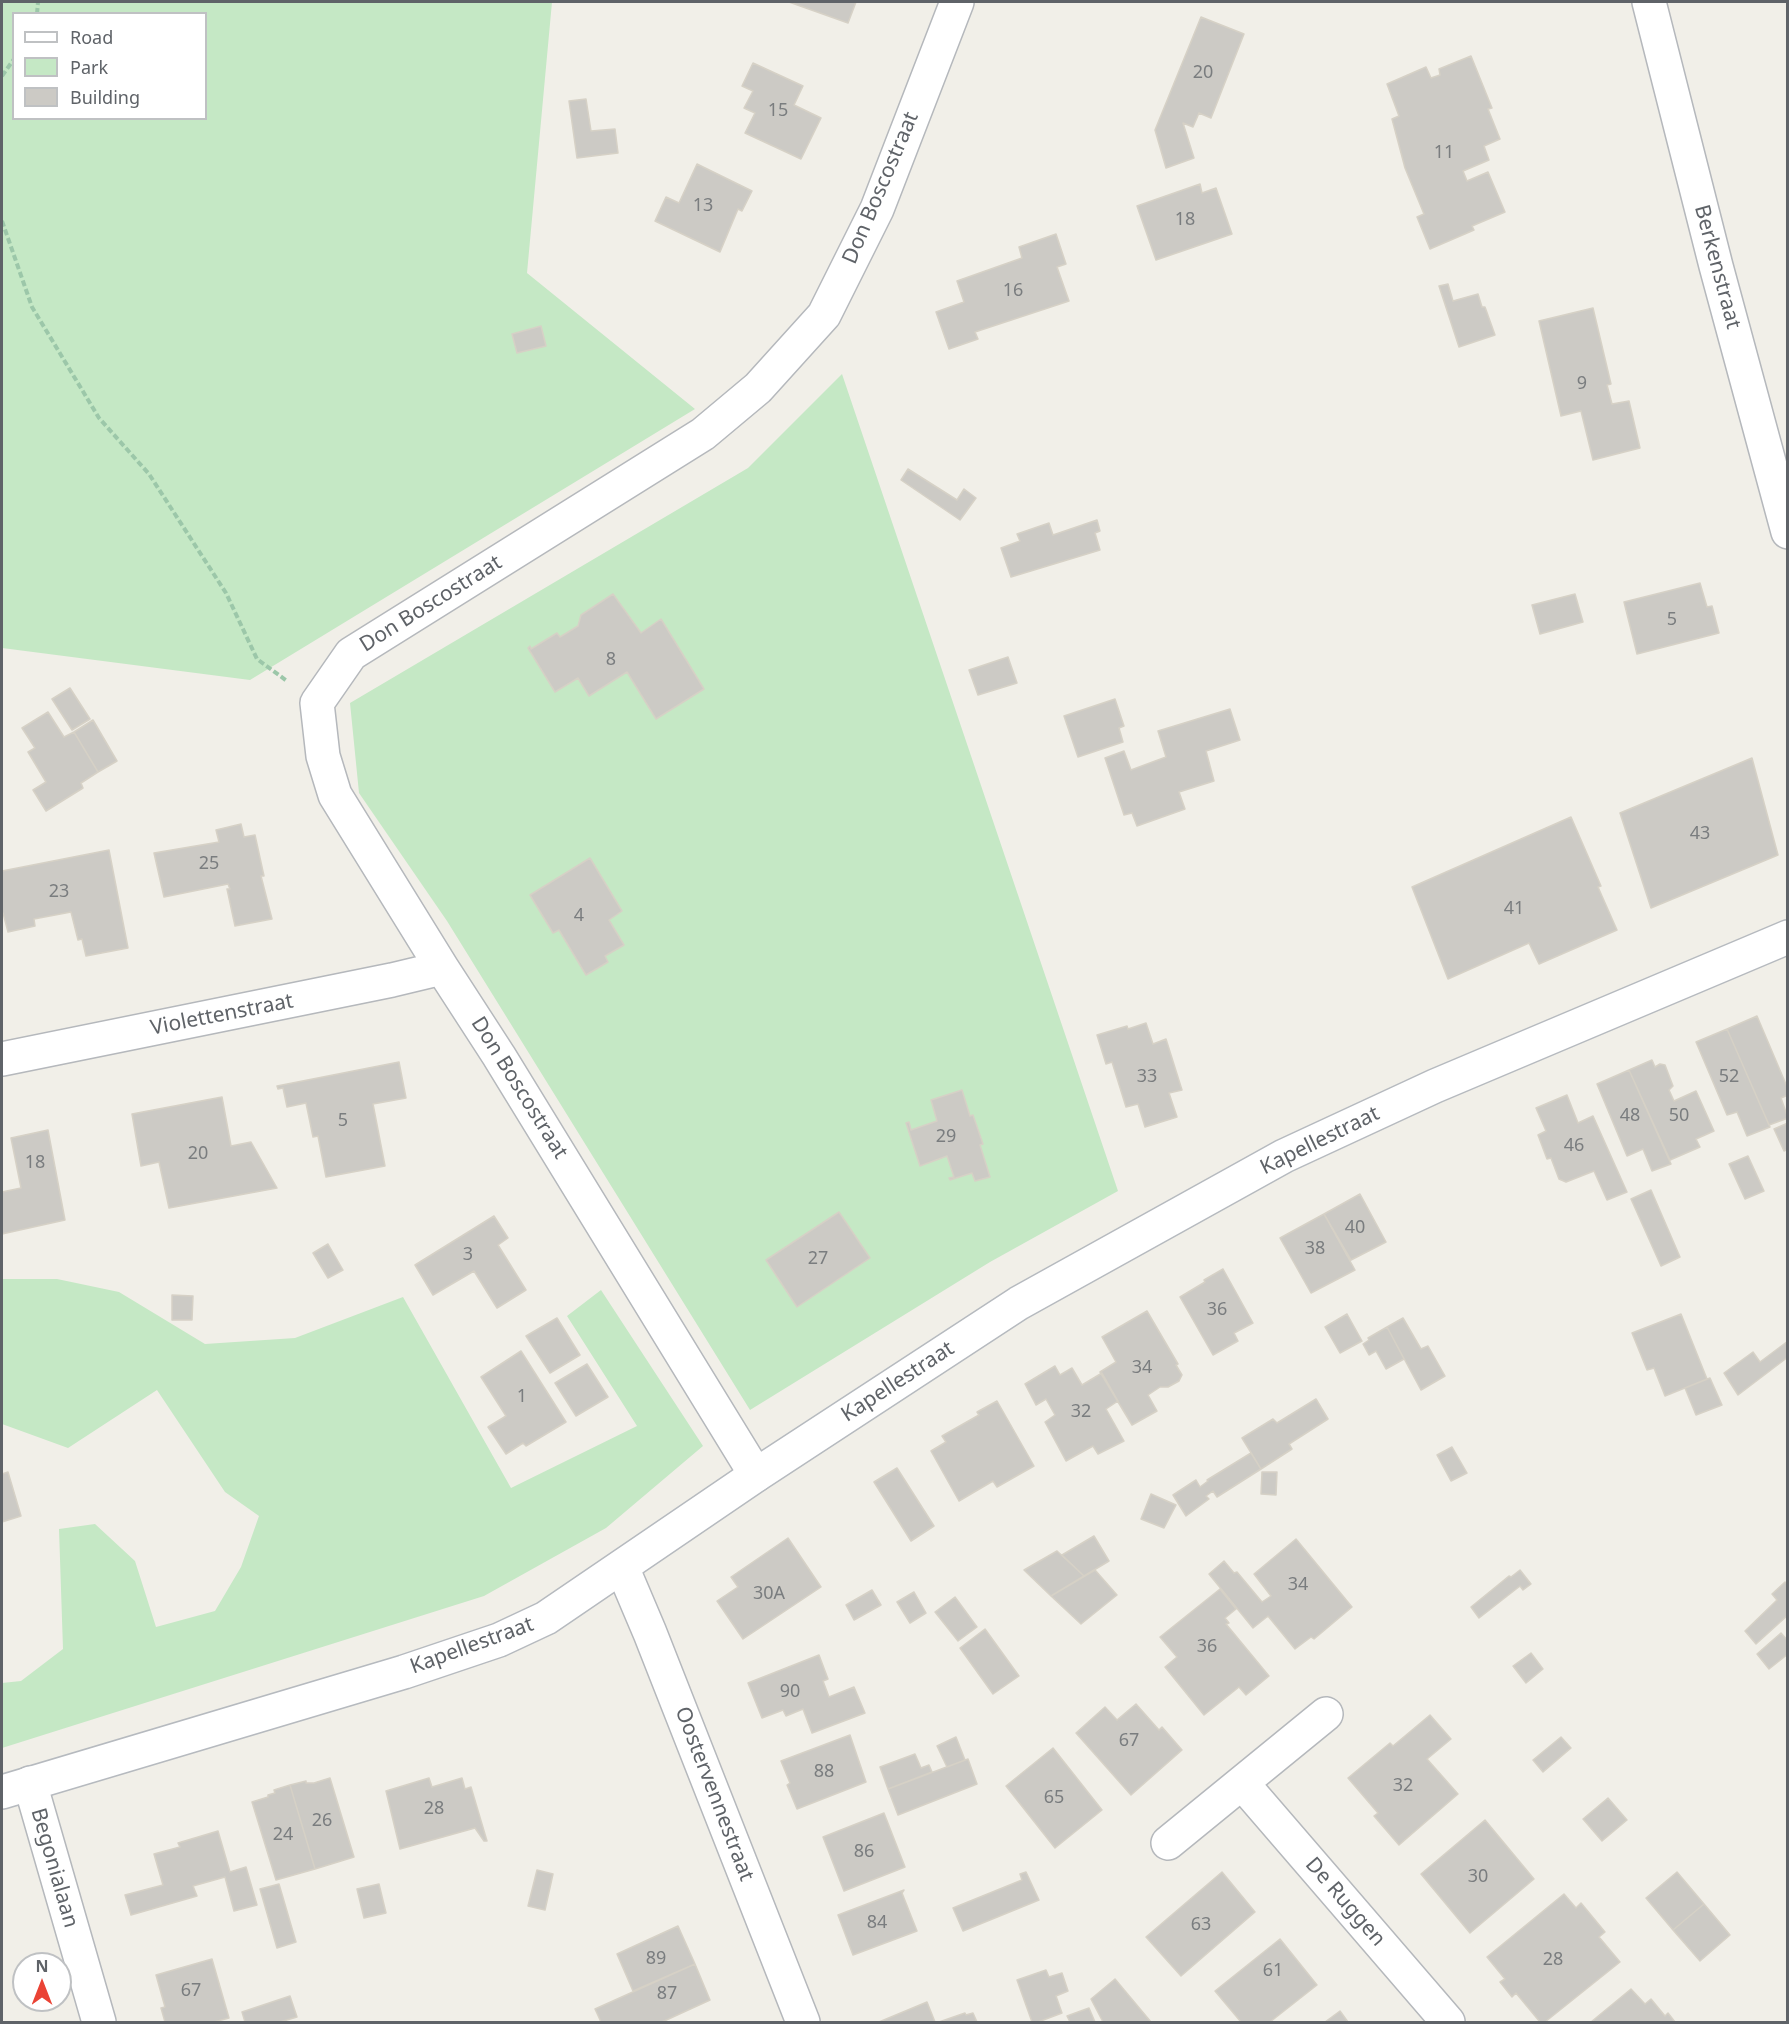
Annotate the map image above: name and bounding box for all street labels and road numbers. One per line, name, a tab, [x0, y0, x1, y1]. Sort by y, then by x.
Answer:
street label: Don Boscostraat	[838, 108, 924, 268]
street label: Berkenstraat	[1688, 202, 1746, 332]
street label: Don Boscostraat	[355, 550, 507, 658]
street label: Violettenstraat	[148, 989, 296, 1041]
street label: Don Boscostraat	[465, 1012, 573, 1164]
street label: Kapellestraat	[1256, 1101, 1384, 1181]
street label: Kapellestraat	[837, 1336, 959, 1428]
street label: Kapellestraat	[407, 1612, 537, 1680]
street label: Oostervennestraat	[669, 1703, 759, 1885]
street label: Begonialaan	[25, 1805, 83, 1931]
street label: De Ruggen	[1300, 1852, 1390, 1952]

